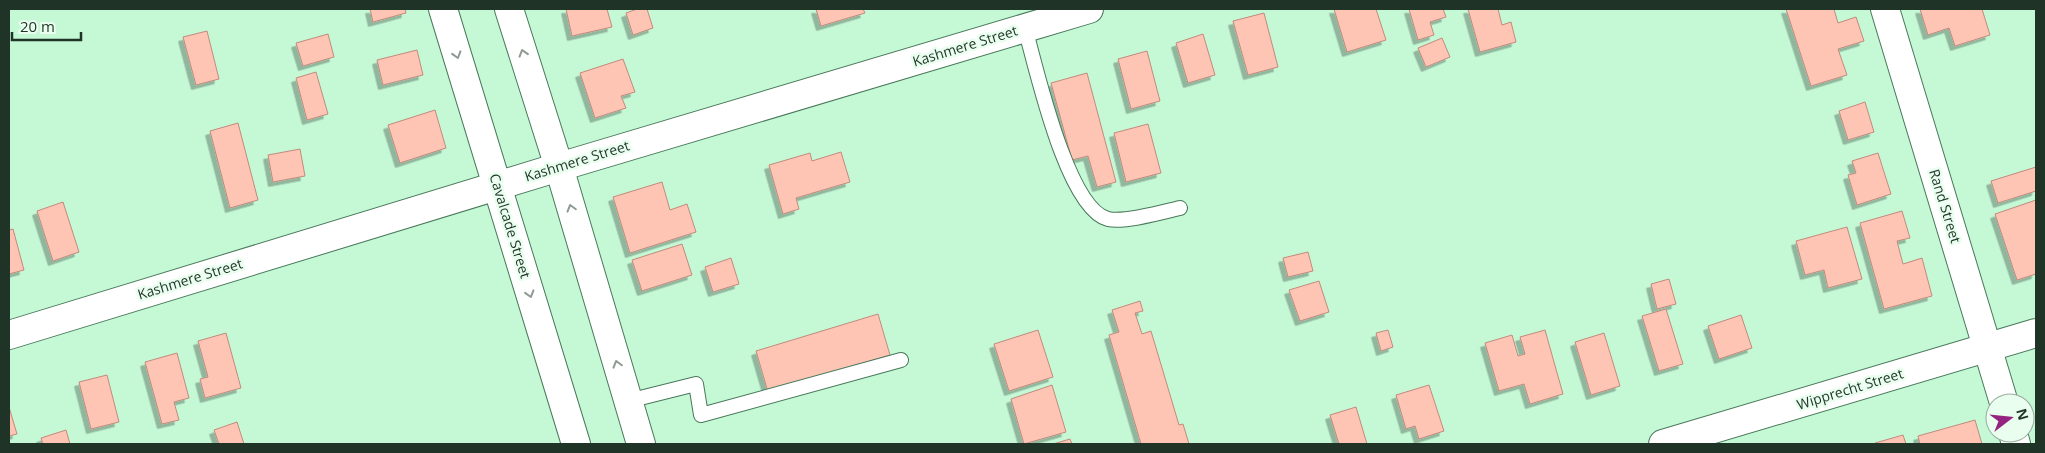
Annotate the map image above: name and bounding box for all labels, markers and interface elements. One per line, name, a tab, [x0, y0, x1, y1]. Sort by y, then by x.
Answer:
scale bar	[12, 10, 81, 42]
text: 20 m	[20, 16, 55, 36]
street label: Kashmere Street	[910, 21, 1020, 71]
one-way arrow	[518, 49, 528, 57]
one-way arrow	[452, 51, 462, 59]
street label: Kashmere Street	[522, 136, 632, 186]
street label: Rand Street	[1925, 167, 1966, 245]
street label: Cavalcade Street	[486, 171, 535, 281]
one-way arrow	[566, 204, 576, 213]
street label: Kashmere Street	[135, 254, 245, 304]
one-way arrow	[525, 290, 535, 298]
one-way arrow	[612, 360, 622, 369]
street label: Wipprecht Street	[1794, 363, 1905, 414]
north arrow	[1985, 393, 2035, 443]
text: N	[2012, 406, 2034, 422]

